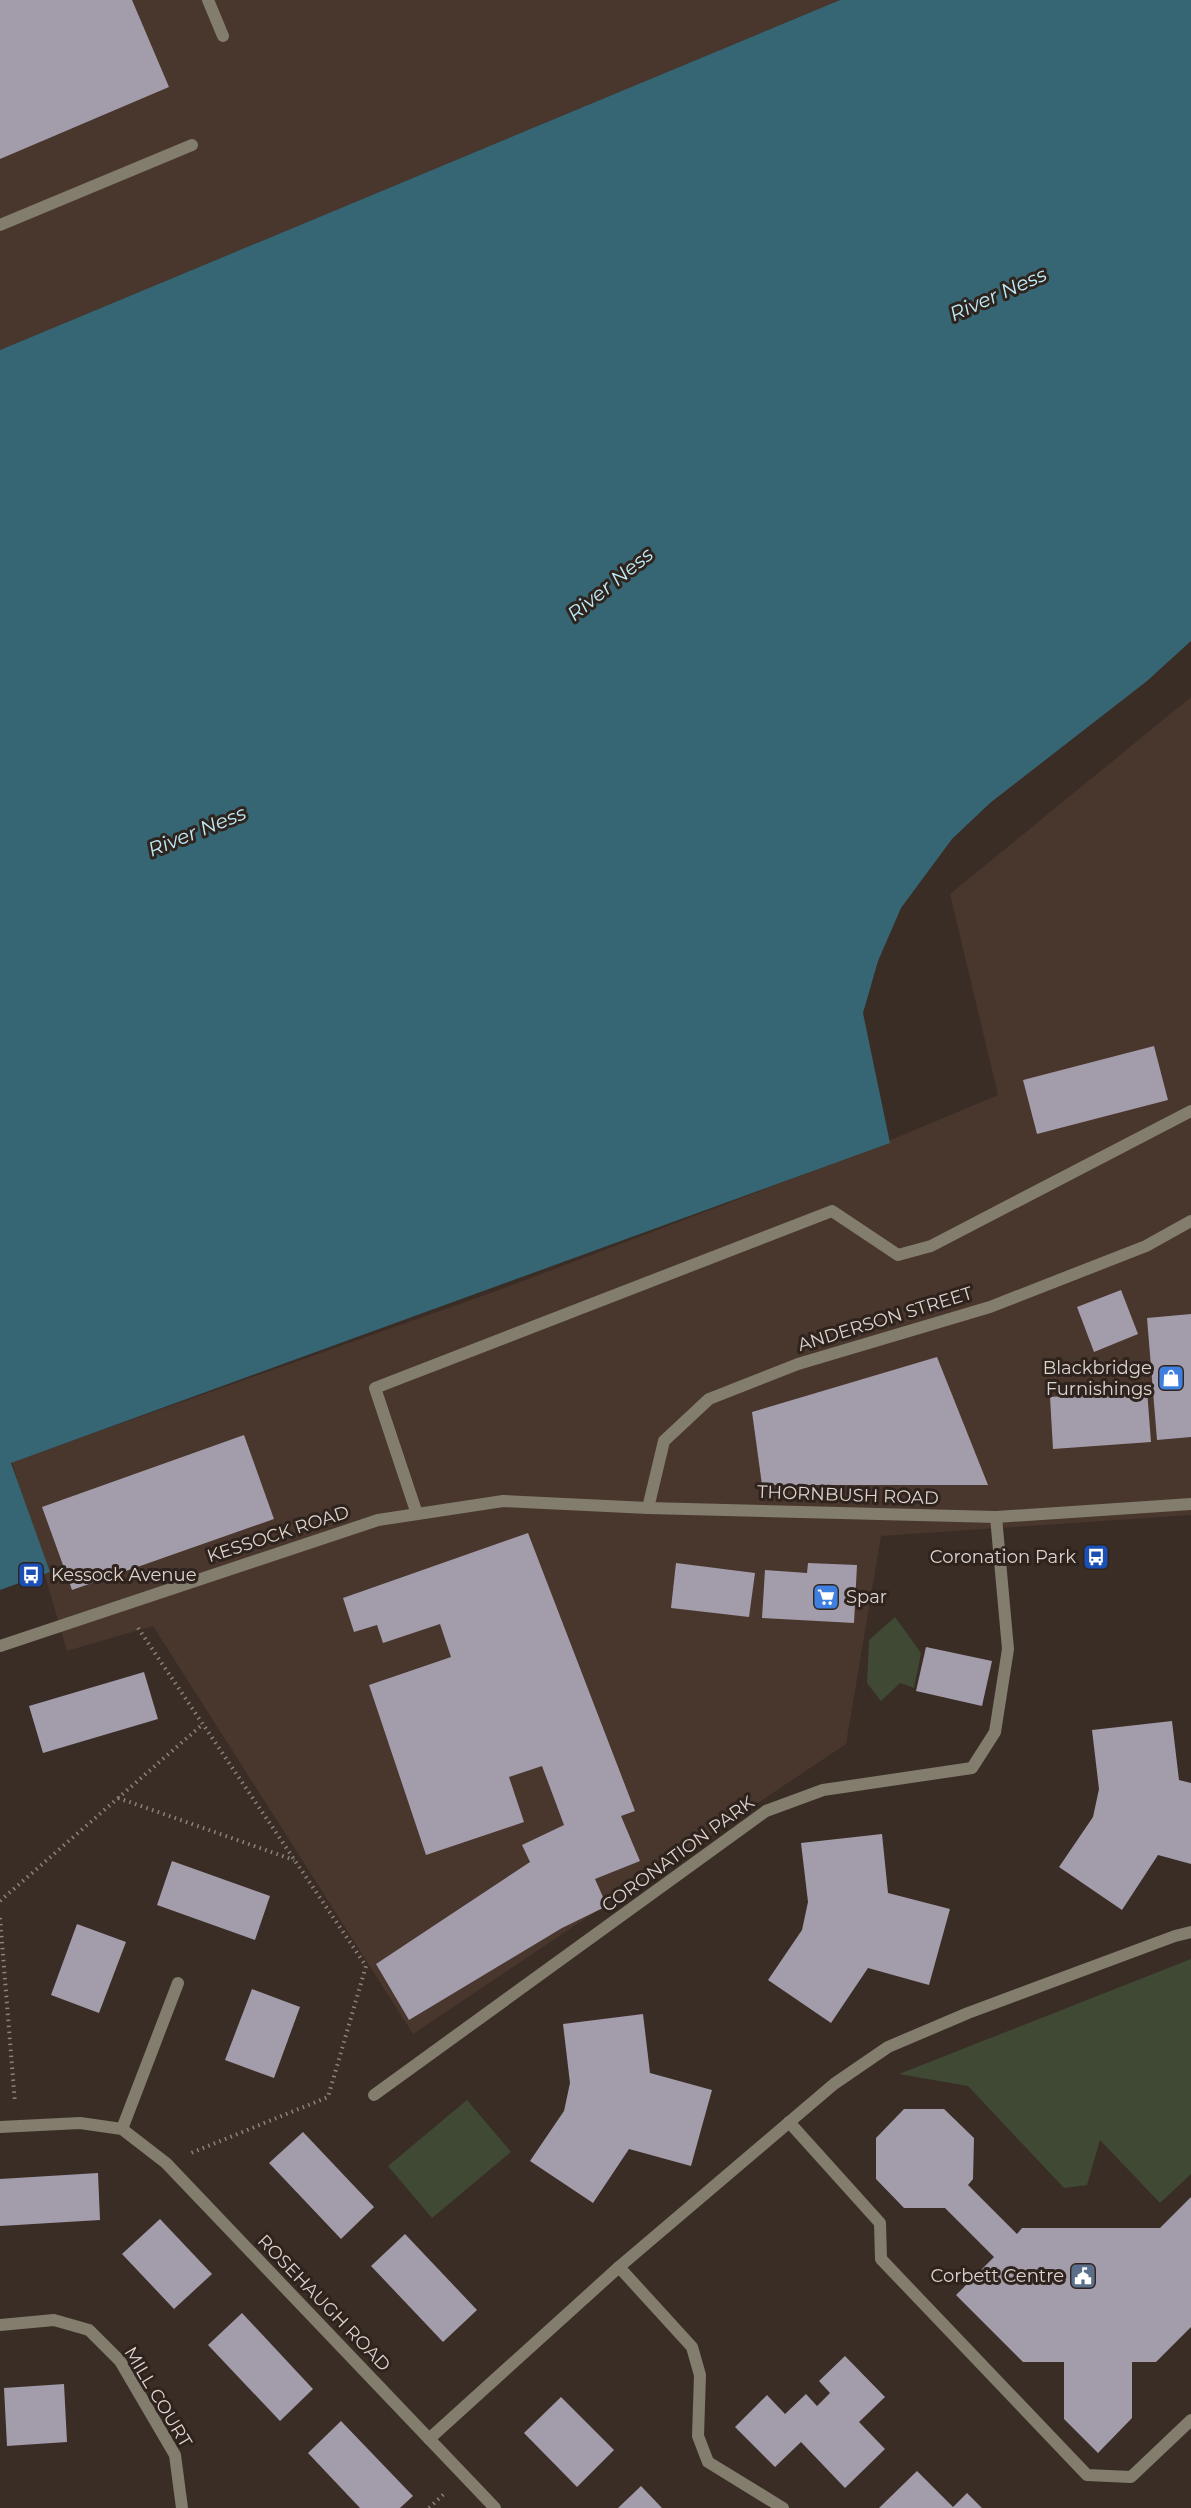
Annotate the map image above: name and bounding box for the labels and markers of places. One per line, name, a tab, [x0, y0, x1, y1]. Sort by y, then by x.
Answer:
place label: Blackbridge Furnishings	[1043, 1357, 1152, 1400]
shop icon: Blackbridge Furnishings	[1156, 1363, 1186, 1393]
bus stop icon: Coronation Park	[1081, 1542, 1111, 1572]
place label: Coronation Park	[930, 1546, 1076, 1568]
bus stop icon: Kessock Avenue	[16, 1560, 46, 1590]
place label: Kessock Avenue	[51, 1564, 197, 1586]
supermarket icon: Spar	[811, 1582, 841, 1612]
place label: Spar	[846, 1586, 887, 1608]
public building icon: Corbett Centre	[1068, 2261, 1098, 2291]
place label: Corbett Centre	[931, 2265, 1064, 2287]

